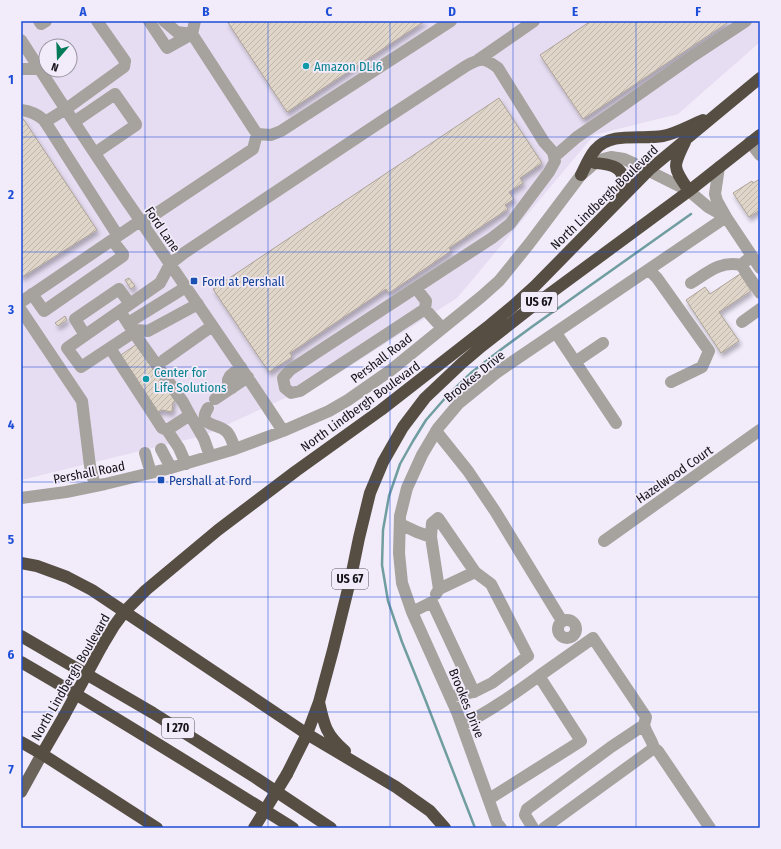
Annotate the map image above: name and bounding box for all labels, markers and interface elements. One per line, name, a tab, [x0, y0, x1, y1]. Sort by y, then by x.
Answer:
text: A	[78, 4, 87, 19]
text: B	[202, 4, 210, 19]
text: C	[326, 4, 333, 19]
text: D	[448, 4, 456, 19]
text: E	[572, 4, 578, 19]
text: F	[695, 4, 701, 19]
north arrow	[38, 38, 78, 78]
place label: Amazon DLI6	[314, 59, 382, 74]
text: N	[50, 60, 60, 74]
marker: Amazon DLI6	[301, 61, 311, 71]
text: 1	[8, 72, 14, 87]
street label: North Lindbergh Boulevard	[547, 142, 661, 253]
text: 2	[7, 187, 14, 202]
street label: Ford Lane	[142, 204, 183, 255]
place label: Ford at Pershall	[202, 274, 285, 289]
marker: Ford at Pershall	[189, 276, 199, 286]
road number: US 67	[521, 292, 557, 312]
text: 3	[7, 302, 14, 317]
street label: Pershall Road	[348, 331, 415, 386]
street label: Brookes Drive	[441, 347, 508, 405]
street label: North Lindbergh Boulevard	[298, 358, 423, 455]
place label: Center for Life Solutions	[154, 365, 227, 395]
marker: Center for Life Solutions	[141, 374, 151, 384]
text: 4	[8, 417, 15, 432]
street label: Hazelwood Court	[633, 442, 716, 506]
street label: Pershall Road	[52, 458, 126, 487]
place label: Pershall at Ford	[169, 473, 252, 488]
marker: Pershall at Ford	[156, 475, 166, 485]
text: 5	[8, 532, 14, 547]
road number: US 67	[332, 569, 368, 589]
street label: North Lindbergh Boulevard	[28, 611, 113, 743]
text: 6	[8, 647, 15, 662]
street label: Brookes Drive	[446, 666, 487, 740]
road number: I 270	[162, 718, 194, 738]
text: 7	[8, 762, 14, 777]

